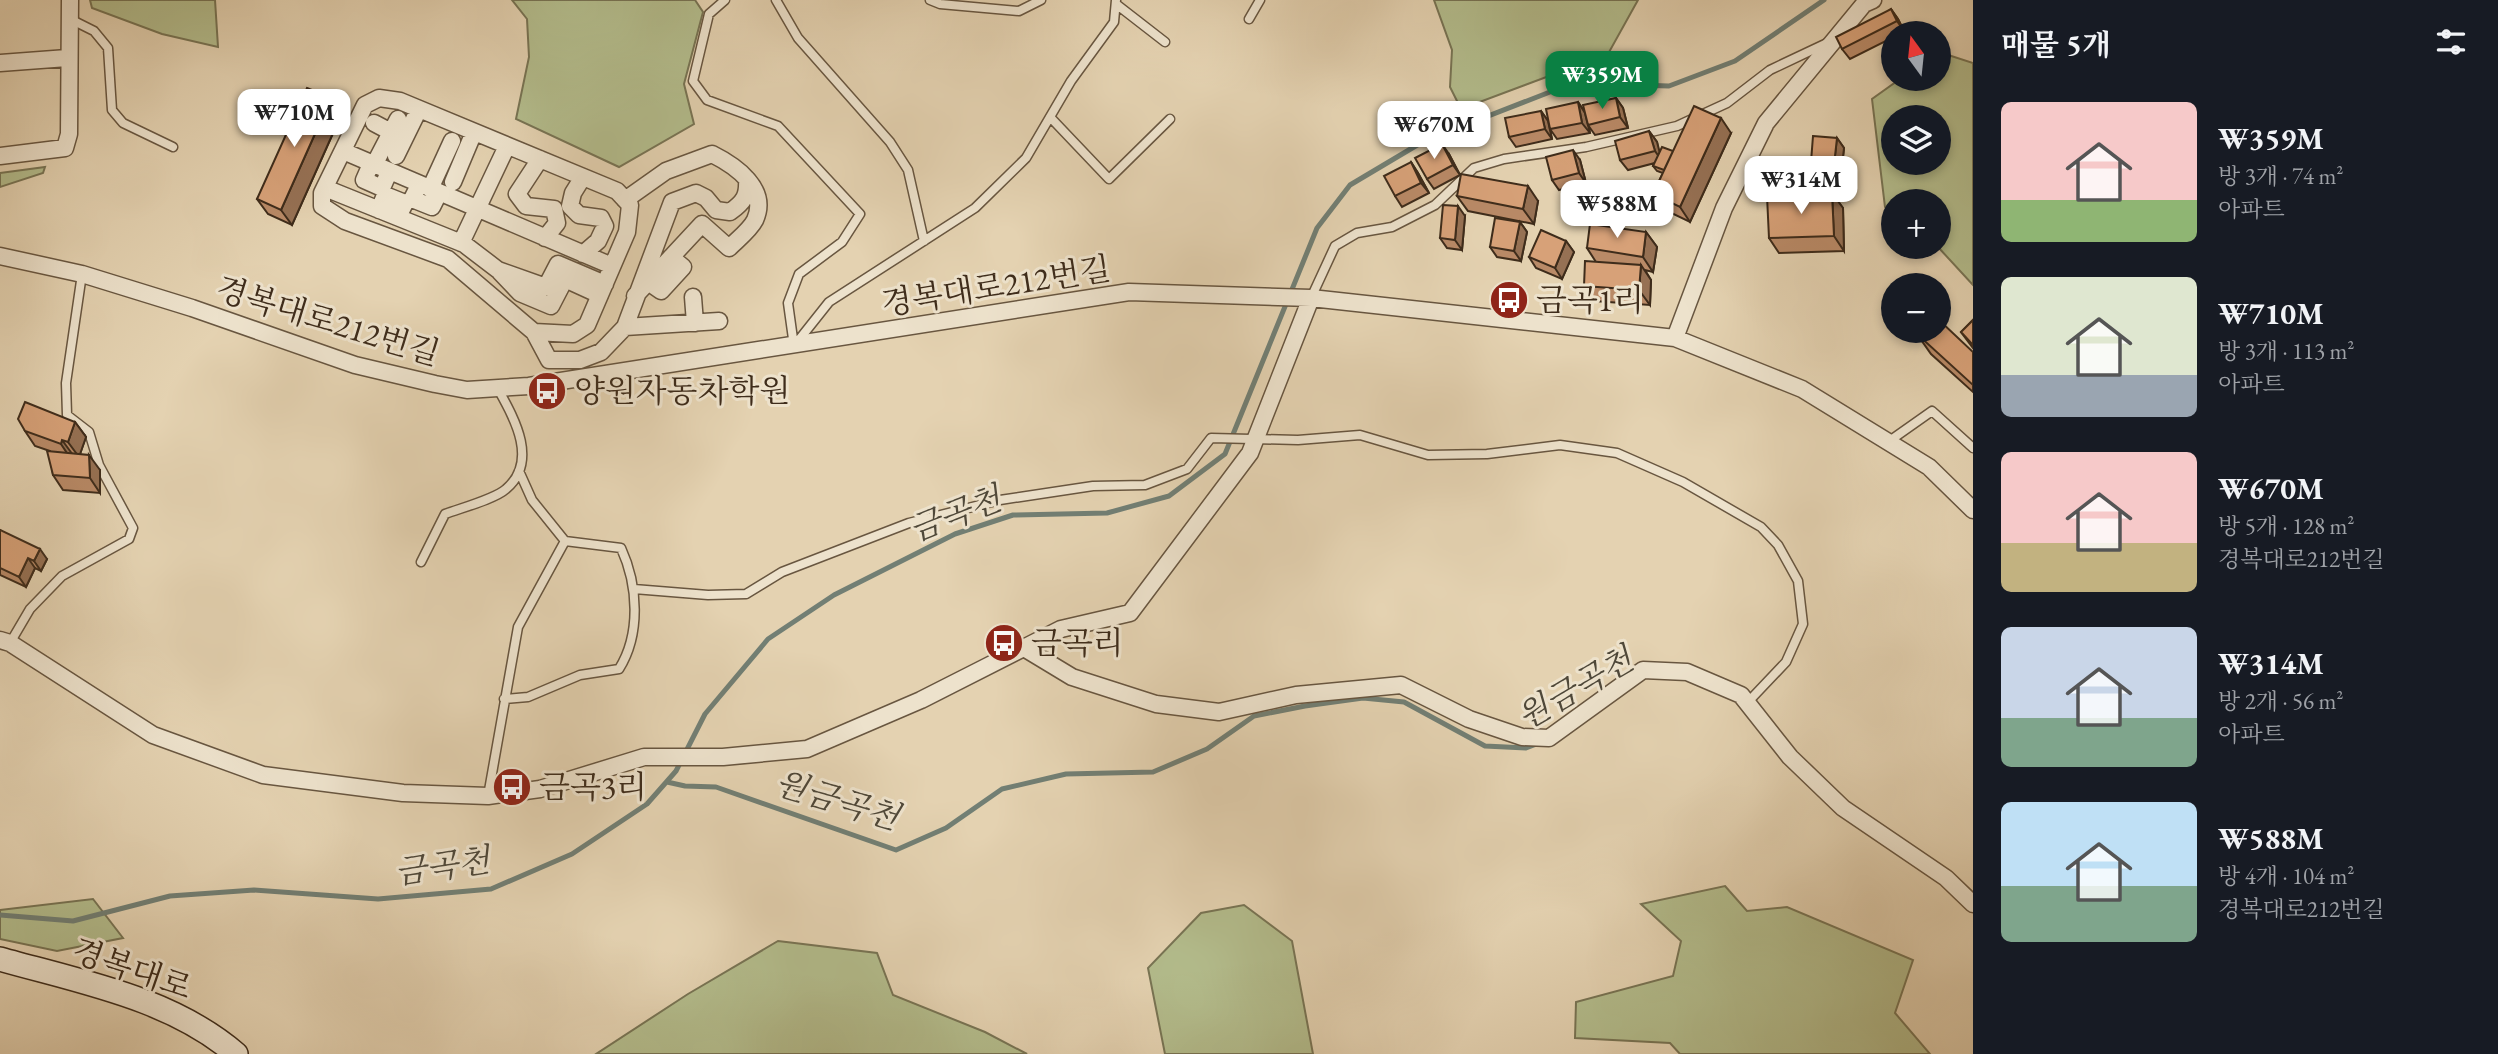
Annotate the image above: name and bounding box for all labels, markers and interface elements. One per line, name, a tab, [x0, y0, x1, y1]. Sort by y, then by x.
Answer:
north arrow	[1881, 21, 1951, 91]
map controls	[1881, 21, 1951, 343]
icon: filters	[2432, 23, 2470, 61]
text: 매물 5개	[2001, 25, 2111, 64]
pin: ₩359M	[1553, 52, 1651, 111]
text: ₩359M	[1561, 59, 1643, 89]
pin: ₩710M	[245, 90, 343, 149]
text: ₩710M	[253, 97, 335, 127]
pin: ₩670M	[1385, 102, 1483, 161]
button: layers	[1881, 105, 1951, 175]
text: ₩670M	[1393, 109, 1475, 139]
text: ₩359M	[2218, 119, 2324, 158]
icon: home	[2057, 130, 2141, 214]
pin: ₩314M	[1752, 156, 1850, 216]
text: 방 3개 · 74 m²	[2218, 161, 2343, 191]
text: ₩314M	[1760, 164, 1842, 194]
pin: ₩588M	[1568, 180, 1666, 240]
text: ₩588M	[1576, 188, 1658, 218]
button: +	[1881, 189, 1951, 259]
text: 아파트	[2218, 194, 2285, 224]
street label: 경복대로212번길	[878, 247, 1114, 325]
street label: 경복대로212번길	[211, 267, 445, 375]
button: −	[1881, 273, 1951, 343]
bus stop icon: 금곡1리	[1488, 279, 1530, 321]
place label: 금곡1리	[1536, 279, 1644, 321]
text: ₩710M	[2218, 294, 2324, 333]
icon: home	[2057, 305, 2141, 389]
text: 방 3개 · 113 m²	[2218, 336, 2354, 366]
text: 아파트	[2218, 369, 2285, 399]
bus stop icon: 양원자동차학원	[526, 370, 568, 412]
place label: 양원자동차학원	[574, 370, 790, 412]
text: ₩670M	[2218, 469, 2324, 508]
water label: 금곡천	[903, 476, 1009, 551]
icon: home	[2057, 480, 2141, 564]
text: 방 5개 · 128 m²	[2218, 511, 2354, 541]
text: 경복대로212번길	[2218, 544, 2384, 574]
bus stop icon: 금곡리	[983, 622, 1025, 664]
place label: 금곡리	[1031, 622, 1124, 664]
water label: 원금곡천	[1509, 636, 1643, 738]
text: ₩314M	[2218, 644, 2324, 683]
icon: home	[2057, 655, 2141, 739]
text: 방 2개 · 56 m²	[2218, 686, 2343, 716]
text: 아파트	[2218, 719, 2285, 749]
water label: 원금곡천	[770, 761, 906, 840]
bus stop icon: 금곡3리	[491, 766, 533, 808]
place label: 금곡3리	[539, 766, 647, 808]
text: ₩588M	[2218, 819, 2324, 858]
icon: home	[2057, 830, 2141, 914]
water label: 금곡천	[392, 838, 494, 894]
text: 방 4개 · 104 m²	[2218, 861, 2354, 891]
text: 경복대로212번길	[2218, 894, 2384, 924]
street label: 경복대로	[67, 929, 197, 1009]

